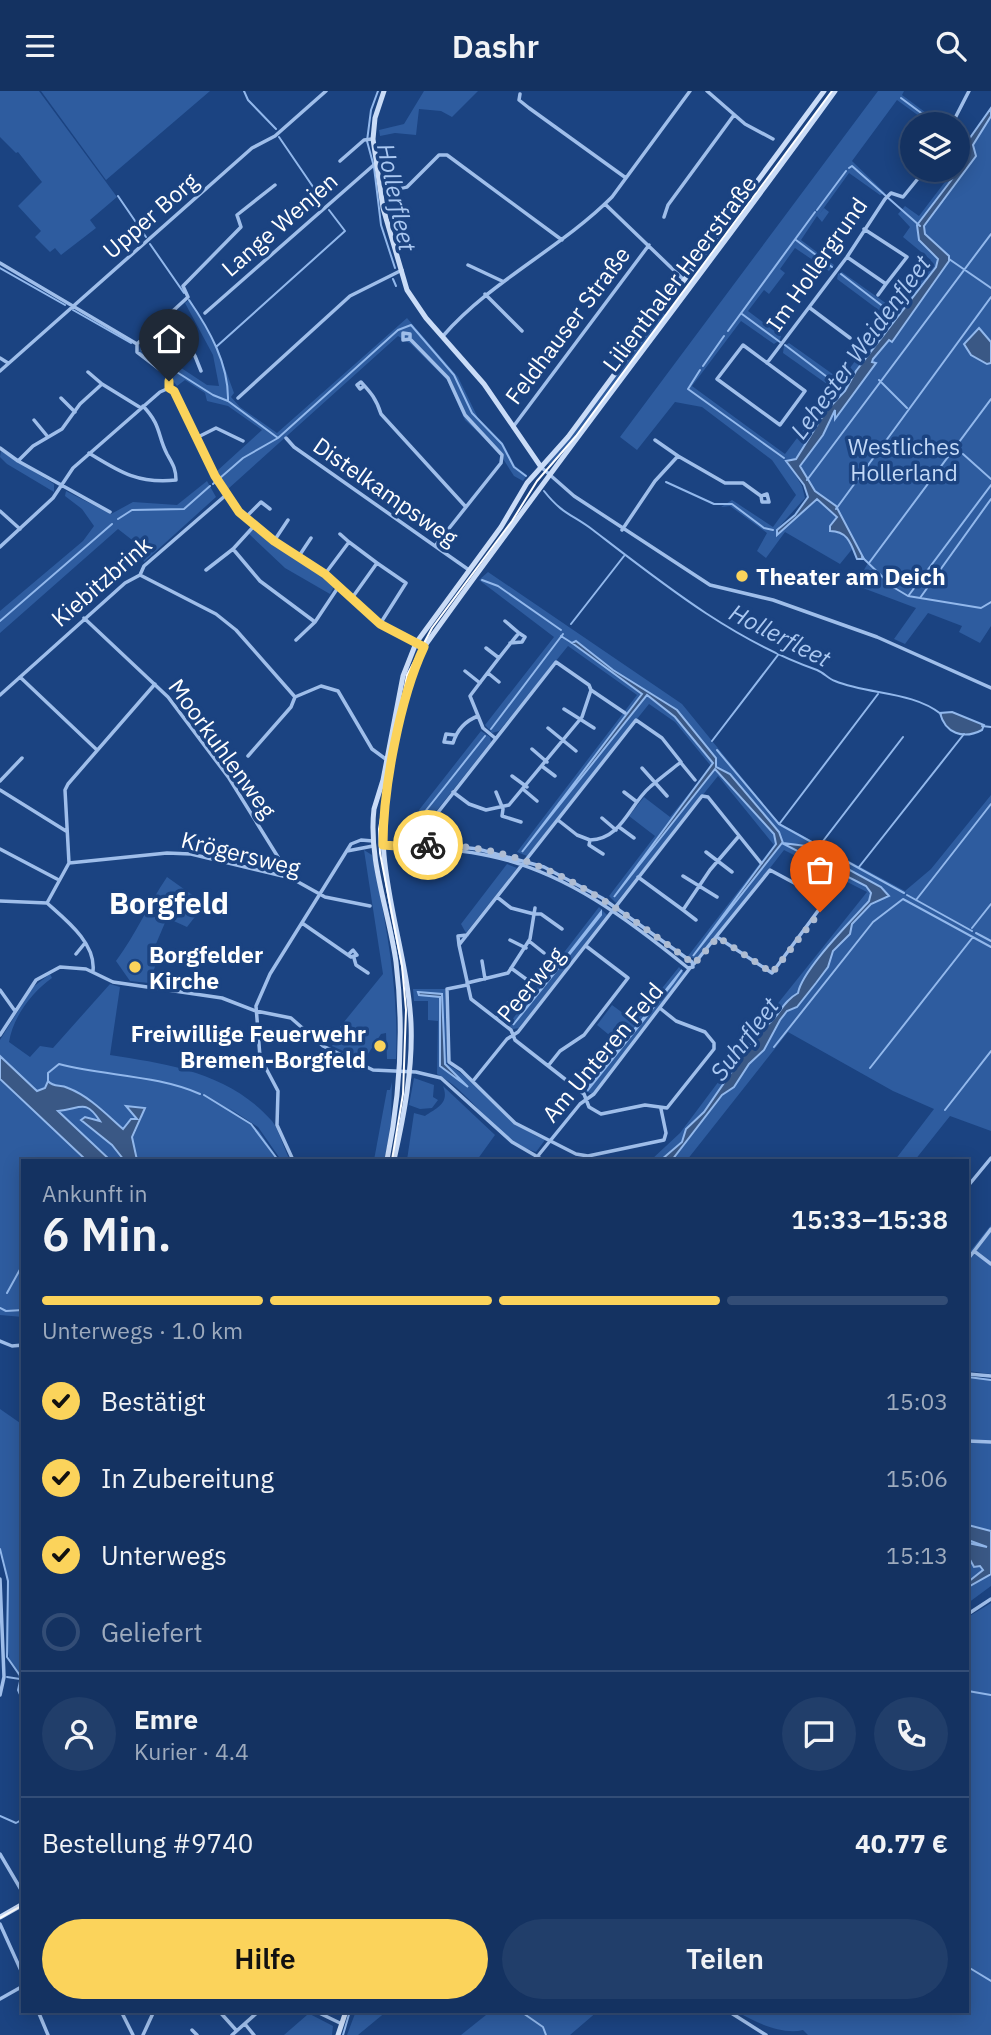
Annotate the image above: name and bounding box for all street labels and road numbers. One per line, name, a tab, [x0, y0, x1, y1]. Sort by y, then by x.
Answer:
street label: Upper Borg	[96, 165, 204, 265]
street label: Lange Wenjen	[215, 165, 343, 283]
street label: Lilienthaler Heerstraße	[595, 169, 763, 377]
street label: Im Hollergrund	[759, 191, 873, 337]
street label: Feldhauser Straße	[498, 240, 636, 410]
street label: Distelkampsweg	[308, 430, 464, 552]
street label: Kiebitzbrink	[45, 529, 157, 633]
street label: Moorkuhlenweg	[162, 672, 284, 824]
street label: Krögersweg	[178, 824, 304, 882]
street label: Peerweg	[490, 940, 570, 1028]
street label: Am Unteren Feld	[535, 976, 669, 1128]

